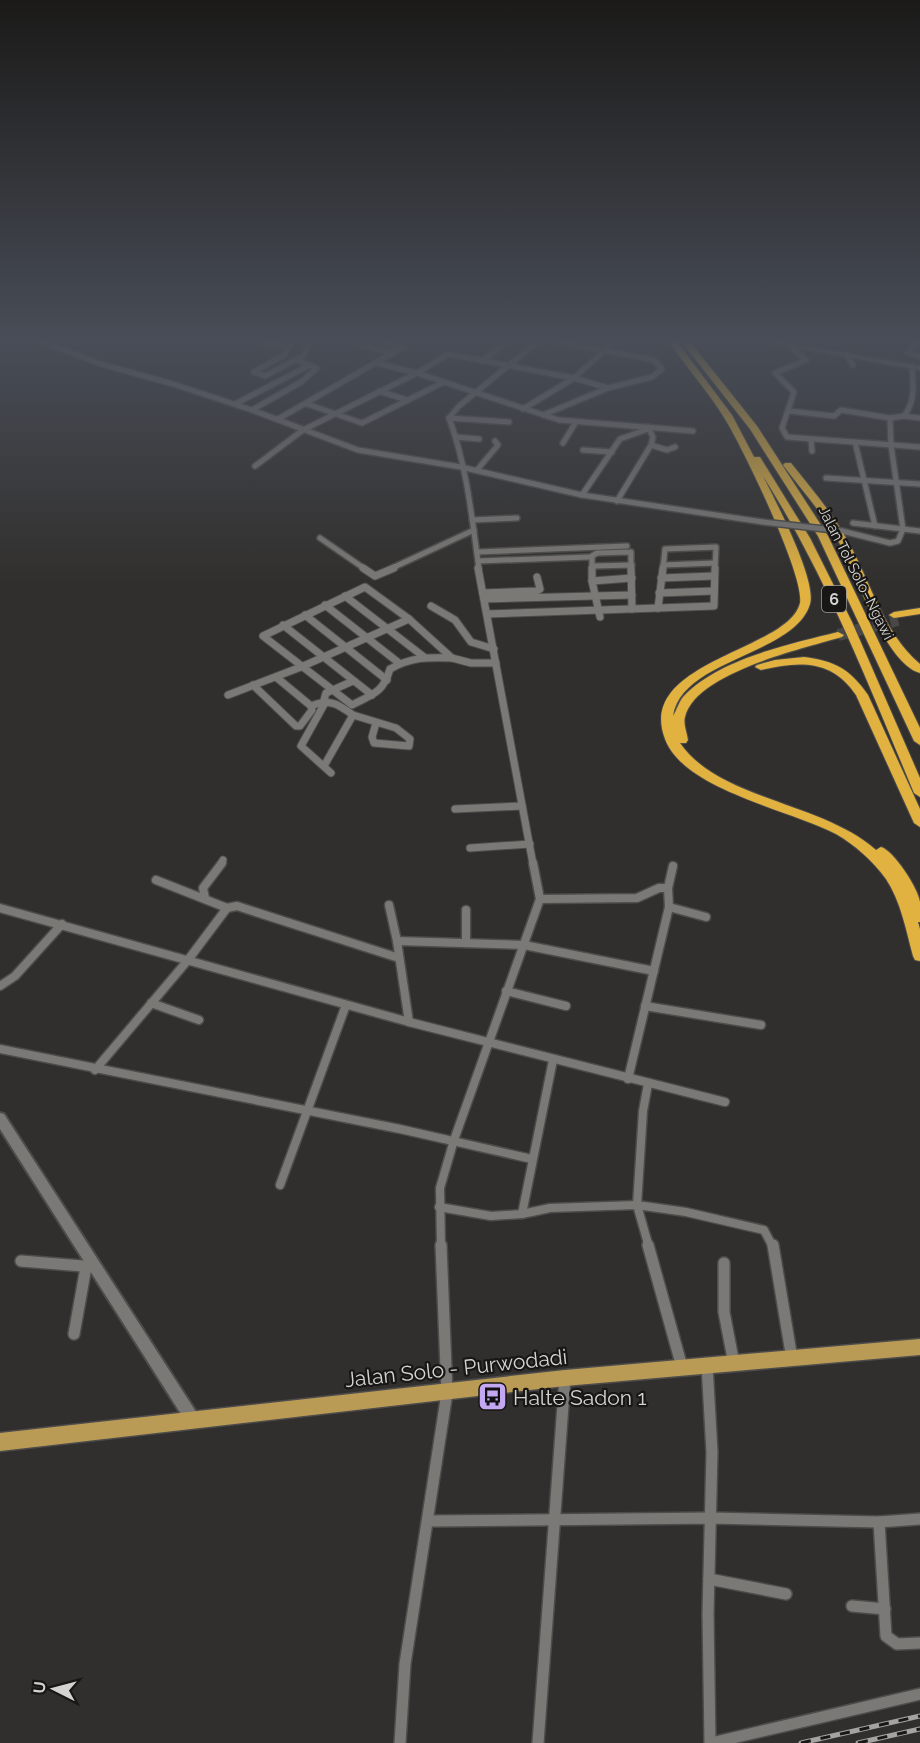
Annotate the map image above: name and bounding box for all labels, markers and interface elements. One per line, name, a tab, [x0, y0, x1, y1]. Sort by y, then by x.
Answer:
street label: Jalan Tol Solo–Ngawi	[815, 503, 897, 643]
road number: 6	[822, 586, 846, 612]
street label: Jalan Solo - Purwodadi	[344, 1344, 568, 1392]
bus stop icon: Halte Sadon 1	[476, 1381, 508, 1413]
place label: Halte Sadon 1	[513, 1385, 646, 1410]
north arrow	[24, 1659, 84, 1719]
text: U	[30, 1681, 50, 1694]

